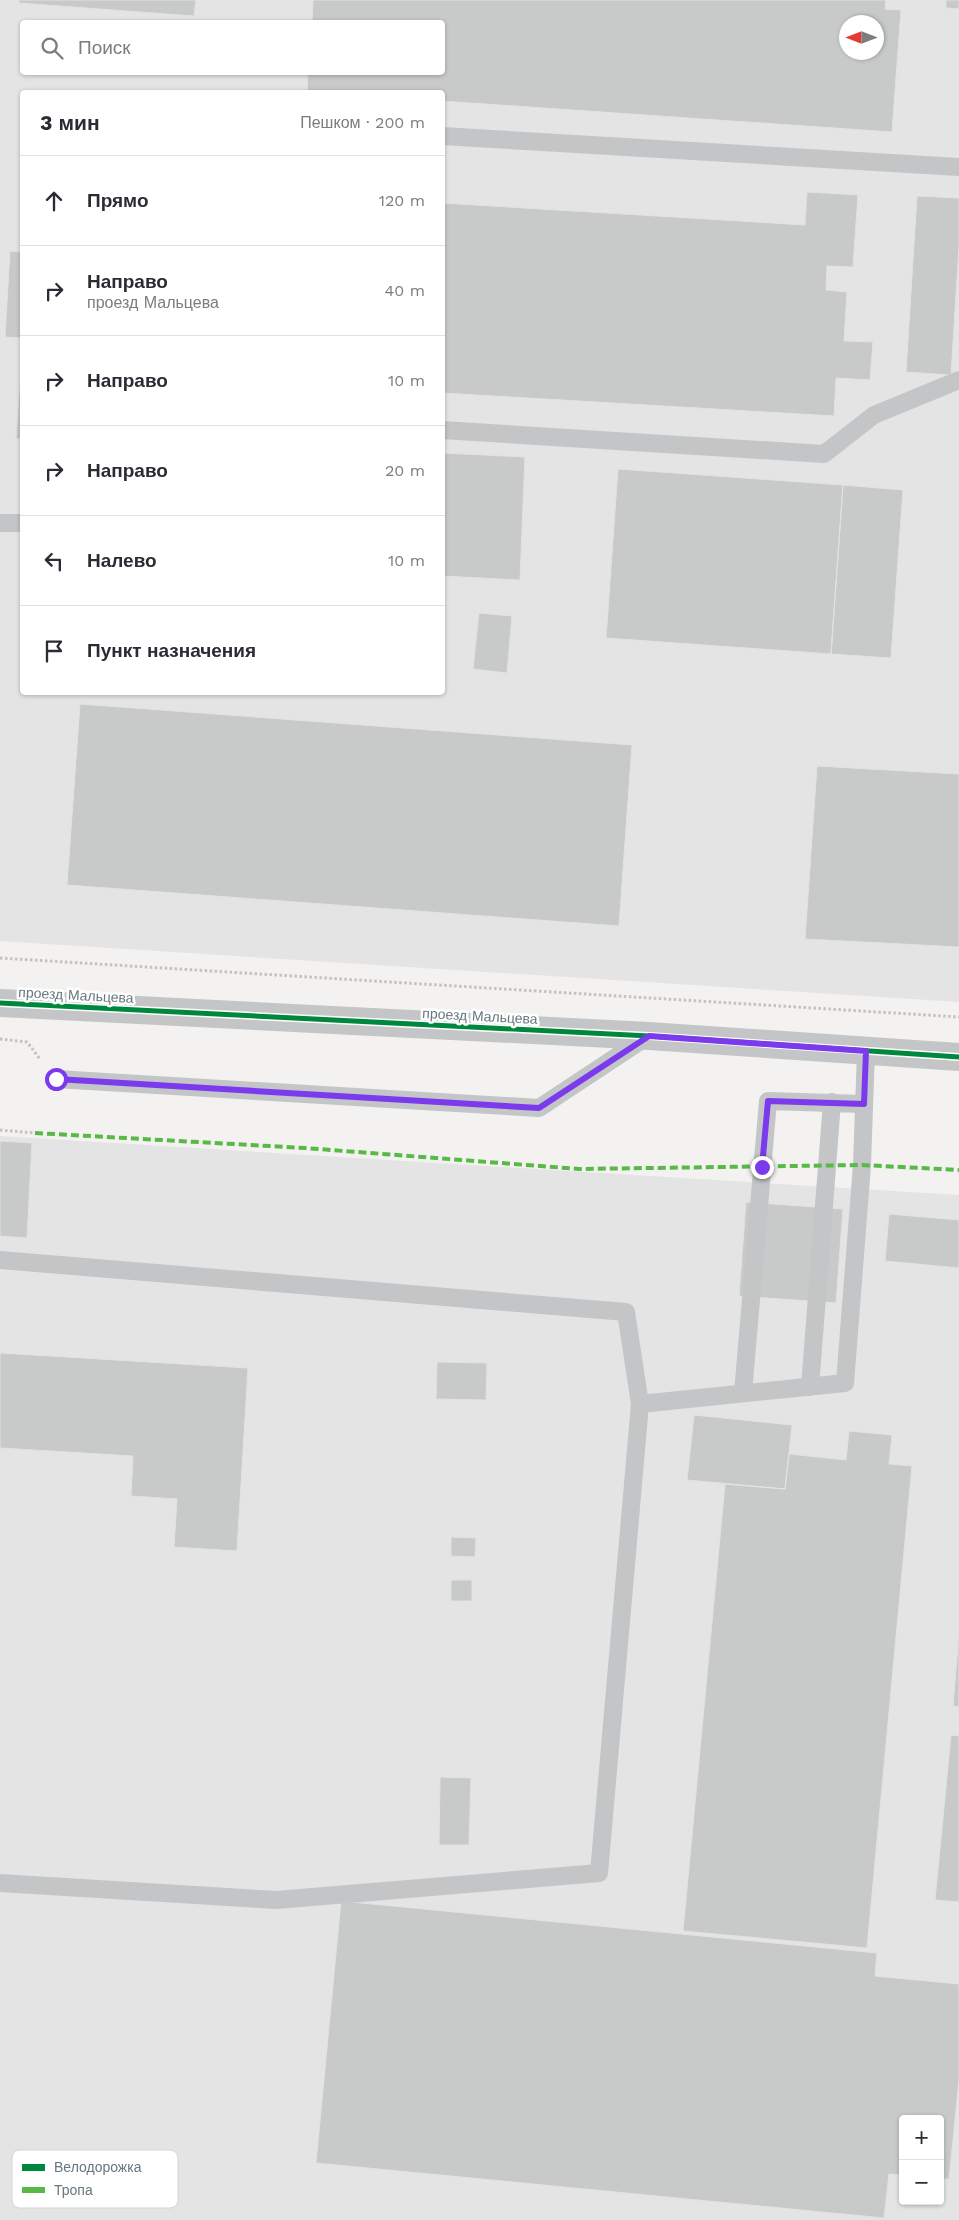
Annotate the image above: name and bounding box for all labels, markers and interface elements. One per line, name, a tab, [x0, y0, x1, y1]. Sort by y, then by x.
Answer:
north arrow	[839, 15, 884, 60]
search box	[20, 20, 445, 75]
icon: search	[38, 34, 66, 62]
text: Поиск	[78, 36, 131, 59]
text: 3 мин	[40, 110, 100, 135]
text: Пешком · 200 m	[300, 113, 425, 132]
icon: ahead	[40, 187, 68, 215]
text: Прямо	[87, 189, 149, 212]
text: 120 m	[379, 191, 425, 210]
text: Направо	[87, 270, 168, 293]
icon: right	[40, 277, 68, 305]
text: 40 m	[385, 281, 425, 300]
text: проезд Мальцева	[87, 293, 219, 312]
icon: right	[40, 367, 68, 395]
text: Направо	[87, 369, 168, 392]
text: 10 m	[388, 371, 425, 390]
icon: right	[40, 457, 68, 485]
text: Направо	[87, 459, 168, 482]
text: 20 m	[385, 461, 425, 480]
icon: left	[40, 547, 68, 575]
text: Налево	[87, 549, 157, 572]
text: 10 m	[388, 551, 425, 570]
icon: arrive	[40, 637, 68, 665]
text: Пункт назначения	[87, 639, 256, 662]
street label: проезд Мальцева	[18, 984, 134, 1006]
street label: проезд Мальцева	[422, 1005, 538, 1027]
route start	[45, 1068, 68, 1091]
route end	[751, 1156, 774, 1179]
map controls	[899, 2115, 944, 2205]
button: +	[899, 2115, 944, 2160]
legend	[12, 2150, 178, 2208]
text: Велодорожка	[54, 2159, 142, 2175]
button: −	[899, 2160, 944, 2205]
text: Тропа	[54, 2182, 93, 2198]

